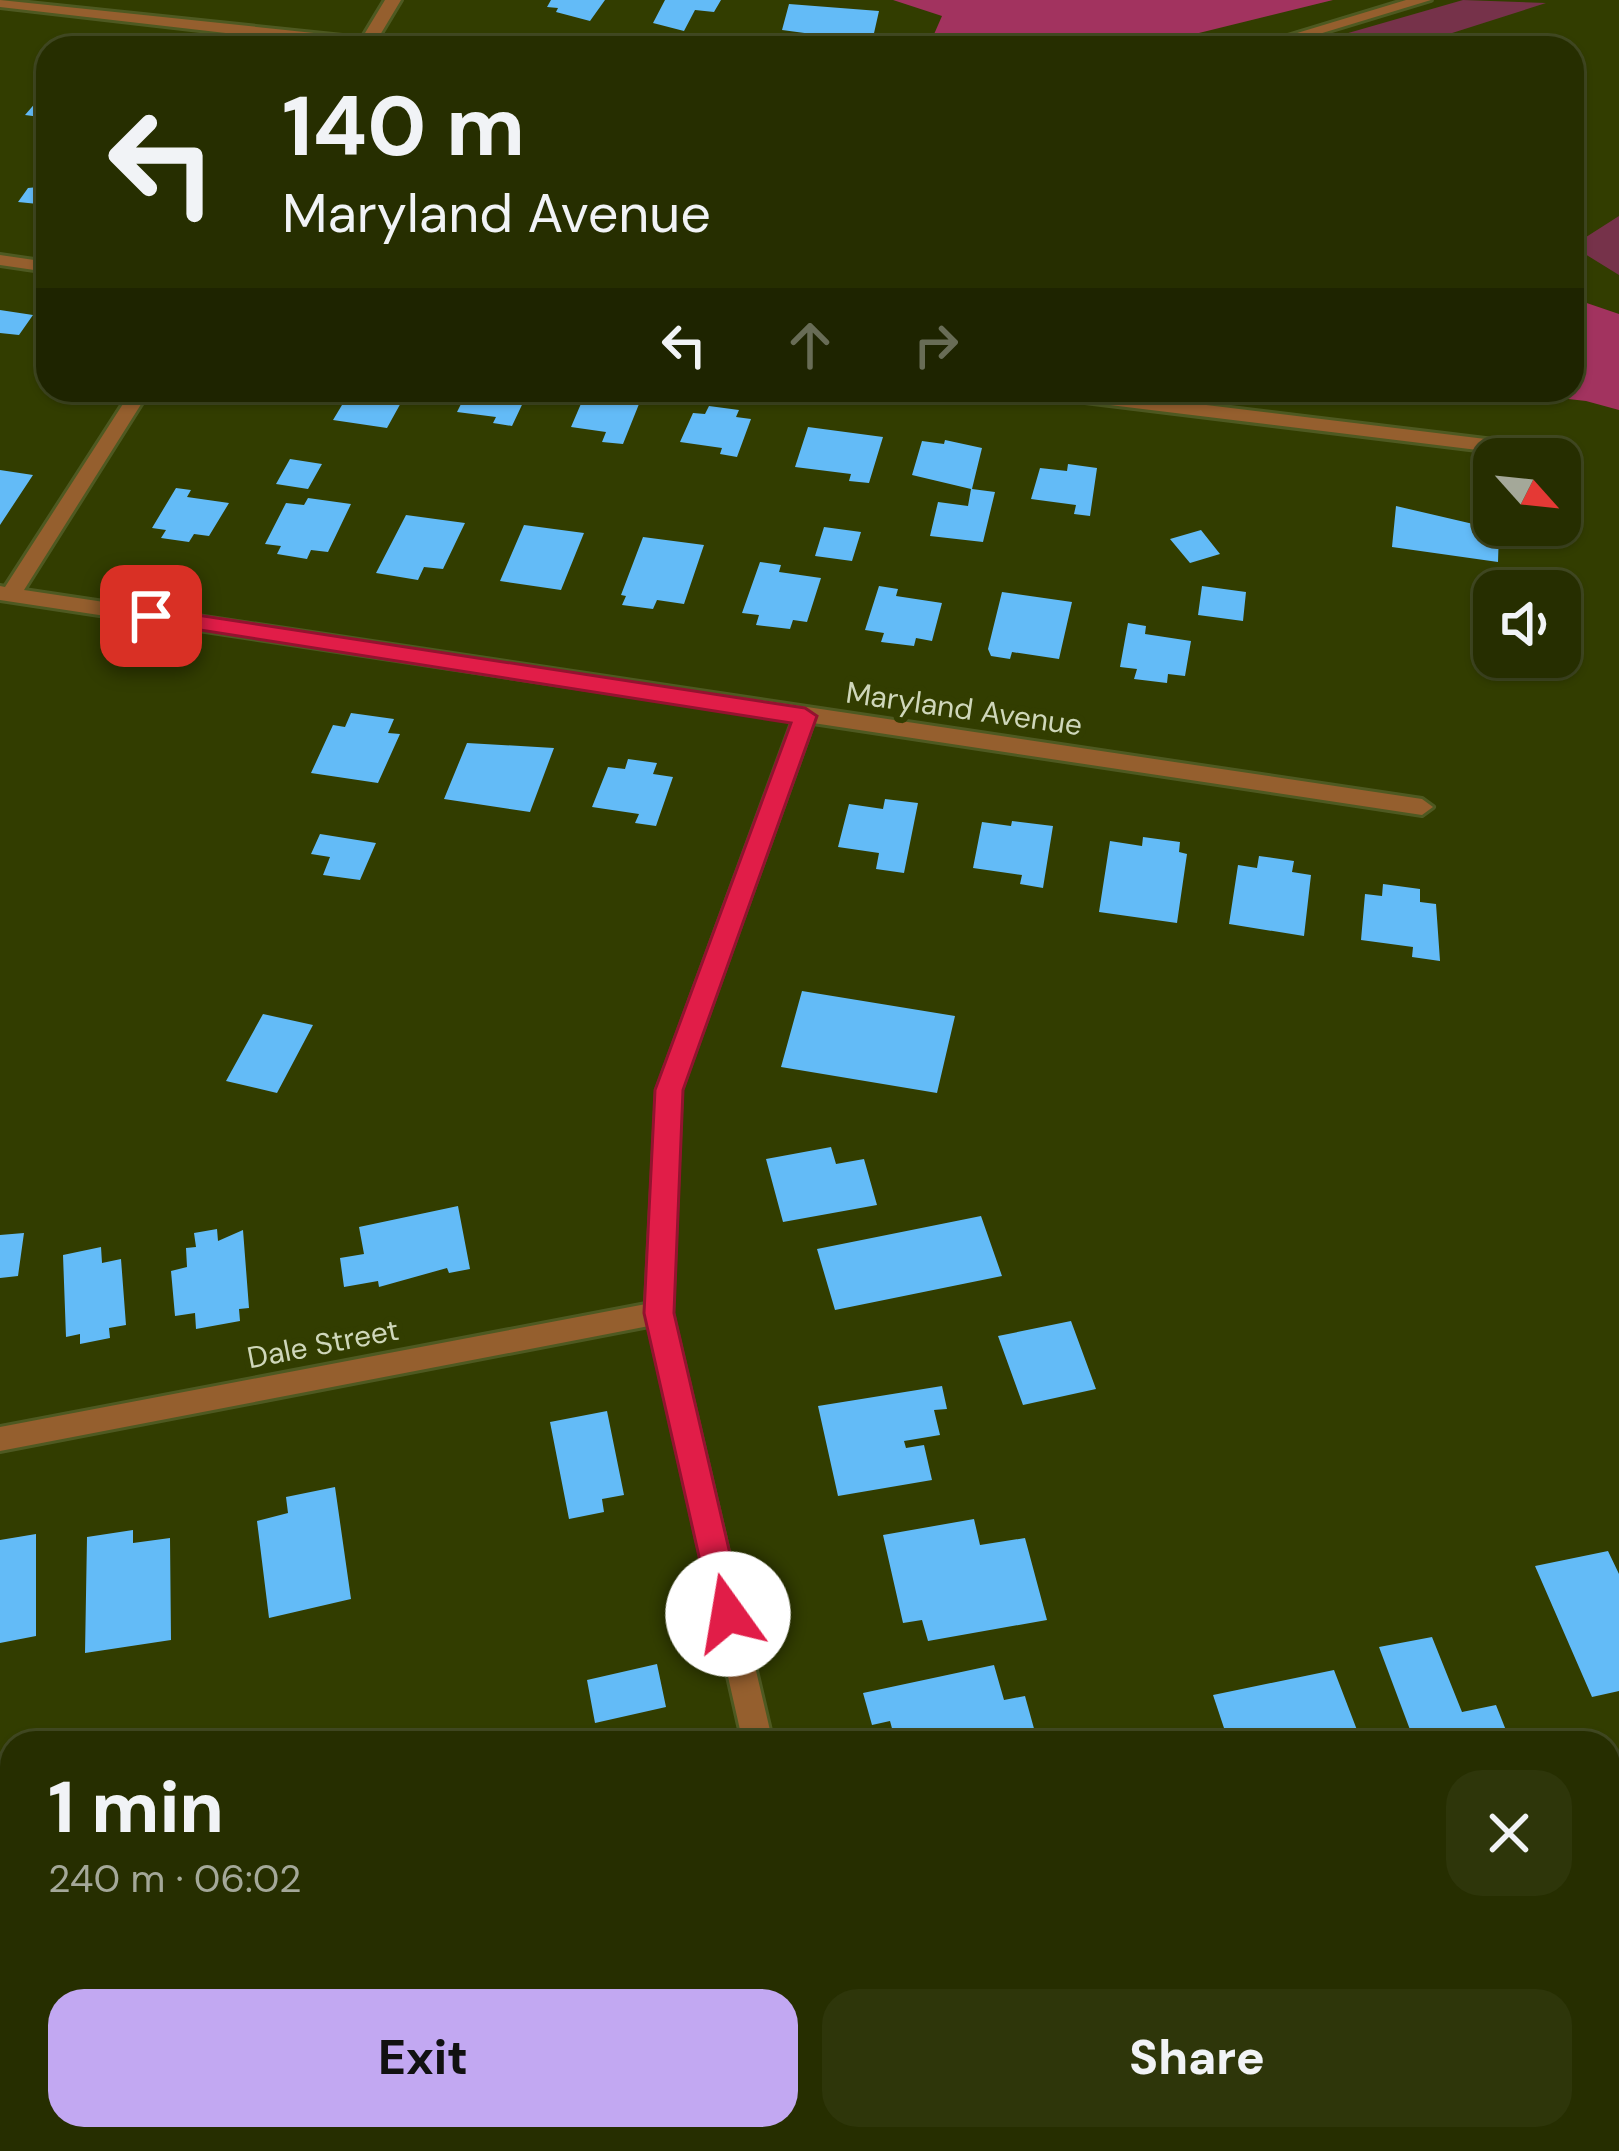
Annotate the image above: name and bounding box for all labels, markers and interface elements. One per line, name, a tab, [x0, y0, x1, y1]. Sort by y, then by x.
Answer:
text: 140 m	[282, 72, 525, 181]
icon: left	[84, 84, 240, 240]
text: Maryland Avenue	[282, 178, 711, 249]
icon: left	[651, 312, 717, 378]
icon: ahead	[777, 312, 843, 378]
icon: right	[903, 312, 969, 378]
north arrow	[1473, 438, 1581, 546]
map controls	[1473, 438, 1581, 678]
pin	[100, 565, 202, 667]
button: sound	[1473, 570, 1581, 678]
icon: arrive	[118, 583, 184, 649]
street label: Maryland Avenue	[843, 673, 1085, 744]
street label: Dale Street	[244, 1310, 402, 1377]
position arrow	[665, 1551, 791, 1677]
text: 1 min	[48, 1761, 224, 1854]
button: close	[1446, 1770, 1572, 1896]
text: 240 m · 06:02	[48, 1853, 302, 1904]
button: Exit	[48, 1989, 798, 2127]
button: Share	[822, 1989, 1572, 2127]

